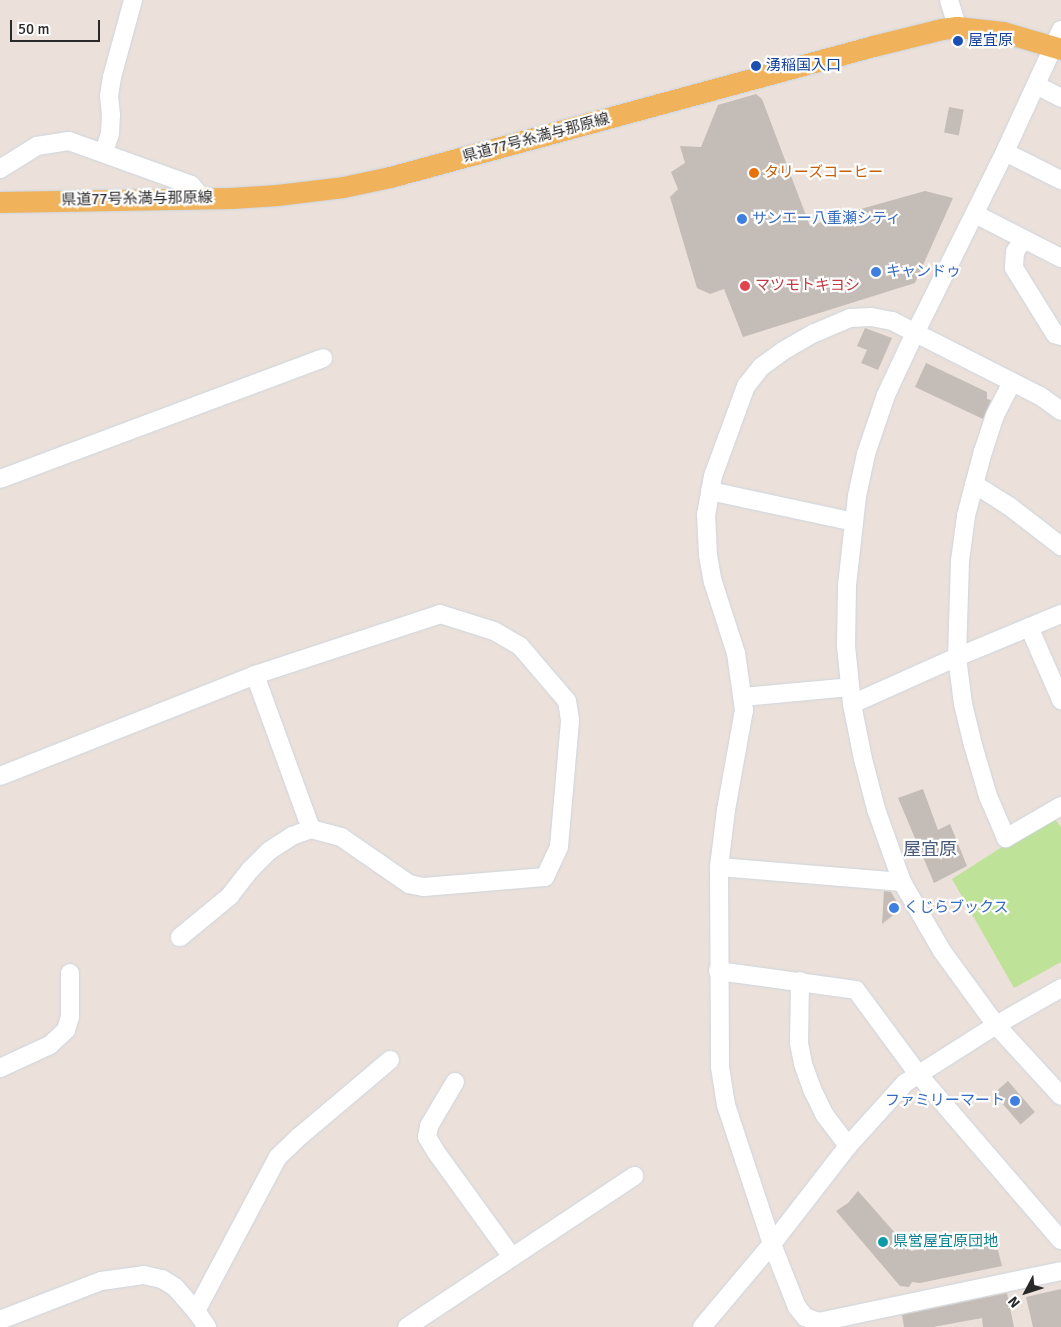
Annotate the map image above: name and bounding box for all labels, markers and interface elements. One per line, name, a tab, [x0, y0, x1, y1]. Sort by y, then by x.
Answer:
scale bar	[12, 10, 102, 42]
text: 50 m	[18, 20, 49, 38]
place label: 屋宜原	[968, 32, 1013, 50]
marker: 屋宜原	[952, 35, 964, 47]
place label: 湧稲国入口	[766, 57, 841, 75]
marker: 湧稲国入口	[750, 60, 762, 72]
street label: 県道77号糸満与那原線	[461, 110, 611, 166]
place label: タリーズコーヒー	[764, 164, 884, 182]
marker: タリーズコーヒー	[748, 167, 760, 179]
street label: 県道77号糸満与那原線	[61, 189, 213, 209]
place label: サンエー八重瀬シティ	[752, 210, 902, 228]
marker: サンエー八重瀬シティ	[736, 213, 748, 225]
place label: キャンドゥ	[886, 263, 961, 281]
marker: キャンドゥ	[870, 266, 882, 278]
place label: マツモトキヨシ	[755, 277, 860, 295]
marker: マツモトキヨシ	[739, 280, 751, 292]
district label: 屋宜原	[903, 838, 957, 860]
place label: くじらブックス	[904, 899, 1009, 917]
marker: くじらブックス	[888, 902, 900, 914]
place label: ファミリーマート	[885, 1092, 1005, 1110]
marker: ファミリーマート	[1009, 1095, 1021, 1107]
place label: 県営屋宜原団地	[893, 1233, 998, 1251]
marker: 県営屋宜原団地	[877, 1236, 889, 1248]
north arrow	[1001, 1267, 1051, 1317]
text: N	[1004, 1293, 1024, 1311]

